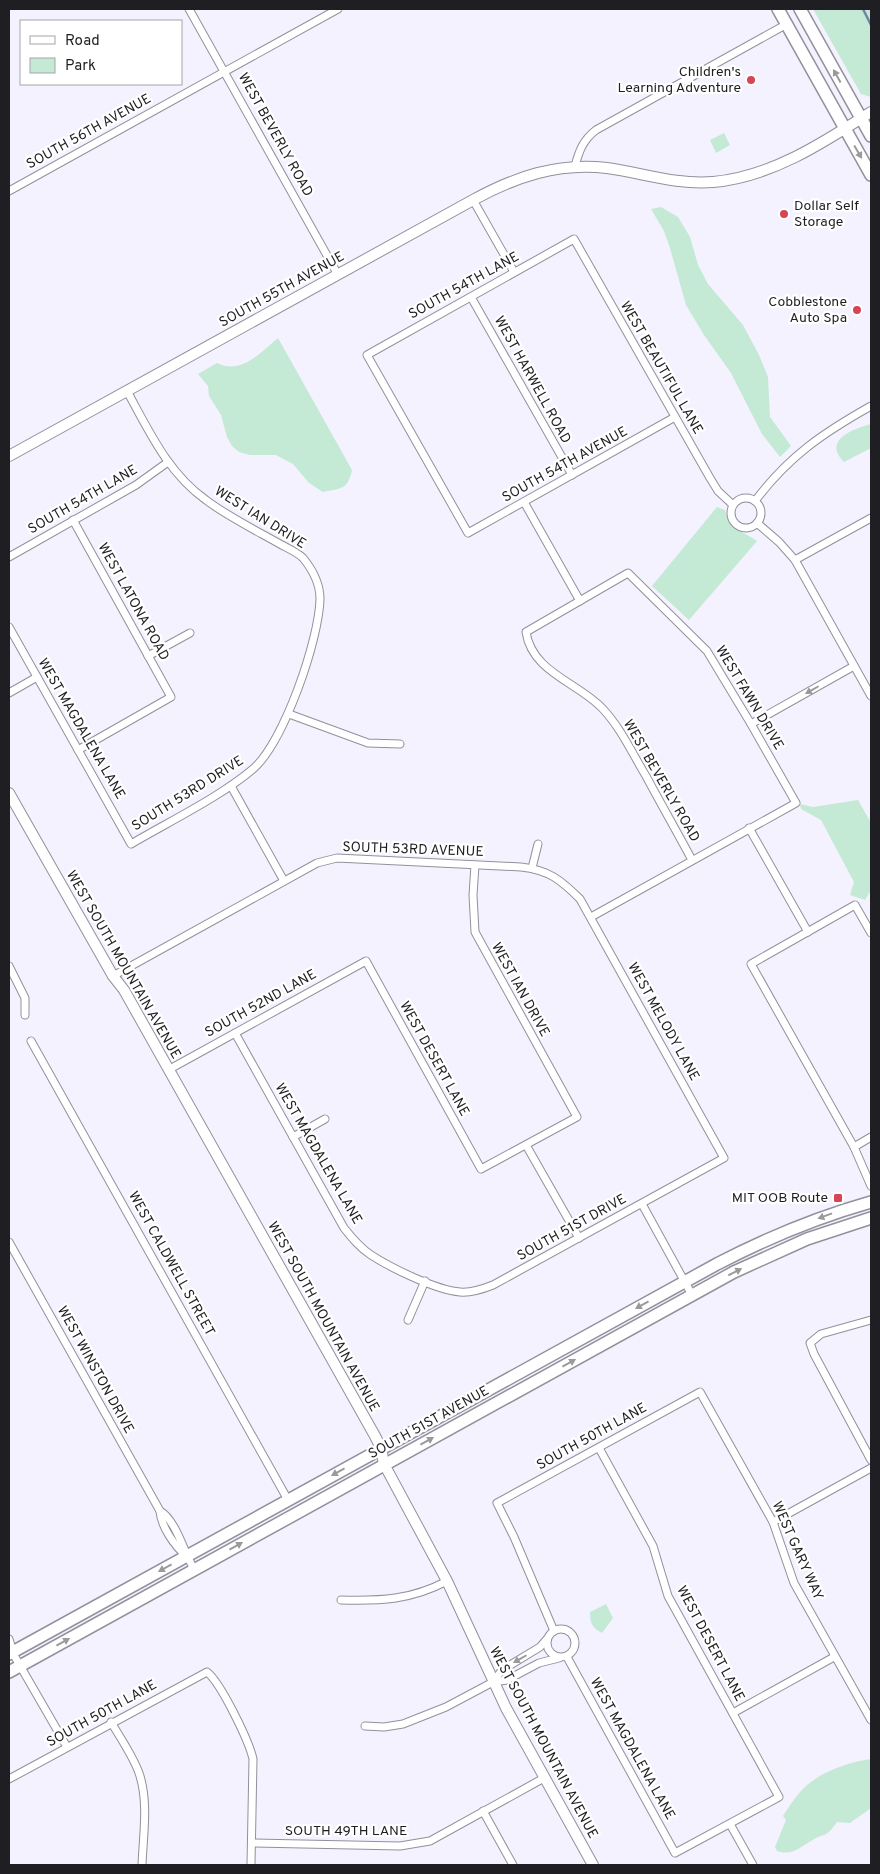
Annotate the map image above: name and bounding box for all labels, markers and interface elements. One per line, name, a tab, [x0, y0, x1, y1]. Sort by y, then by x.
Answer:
legend	[20, 20, 182, 85]
text: Road	[65, 32, 100, 51]
text: Park	[65, 57, 96, 76]
place label: Children's Learning Adventure	[617, 64, 741, 97]
one-way arrow	[833, 69, 842, 83]
street label: WEST BEVERLY ROAD	[234, 70, 316, 200]
marker: Children's Learning Adventure	[745, 74, 757, 86]
street label: SOUTH 56TH AVENUE	[24, 91, 154, 173]
one-way arrow	[854, 145, 862, 159]
place label: Dollar Self Storage	[794, 198, 859, 231]
marker: Dollar Self Storage	[778, 208, 790, 220]
street label: SOUTH 55TH AVENUE	[216, 248, 348, 332]
street label: SOUTH 54TH LANE	[406, 249, 522, 323]
place label: Cobblestone Auto Spa	[768, 294, 847, 327]
street label: WEST BEAUTIFUL LANE	[616, 298, 706, 438]
marker: Cobblestone Auto Spa	[851, 304, 863, 316]
street label: WEST HARWELL ROAD	[490, 313, 574, 447]
street label: SOUTH 54TH AVENUE	[499, 423, 631, 507]
street label: SOUTH 54TH LANE	[25, 462, 141, 538]
street label: WEST IAN DRIVE	[211, 483, 309, 553]
street label: WEST LATONA ROAD	[94, 540, 172, 664]
street label: WEST FAWN DRIVE	[711, 643, 787, 753]
street label: WEST MAGDALENA LANE	[34, 655, 128, 803]
one-way arrow	[805, 685, 818, 694]
street label: WEST BEVERLY ROAD	[619, 717, 703, 845]
street label: SOUTH 53RD DRIVE	[129, 753, 247, 835]
street label: SOUTH 53RD AVENUE	[342, 839, 484, 861]
street label: WEST SOUTH MOUNTAIN AVENUE	[62, 868, 184, 1062]
street label: WEST IAN DRIVE	[487, 940, 553, 1040]
street label: WEST MELODY LANE	[623, 960, 703, 1084]
street label: SOUTH 52ND LANE	[202, 966, 320, 1042]
street label: WEST DESERT LANE	[395, 999, 473, 1119]
street label: WEST MAGDALENA LANE	[271, 1080, 365, 1228]
street label: WEST CALDWELL STREET	[124, 1189, 218, 1339]
place label: MIT OOB Route	[732, 1190, 828, 1207]
street label: SOUTH 51ST DRIVE	[514, 1191, 630, 1265]
marker: MIT OOB Route	[832, 1192, 844, 1204]
one-way arrow	[817, 1212, 832, 1220]
street label: WEST SOUTH MOUNTAIN AVENUE	[263, 1219, 383, 1415]
one-way arrow	[728, 1268, 743, 1276]
one-way arrow	[636, 1300, 649, 1309]
street label: WEST WINSTON DRIVE	[53, 1303, 137, 1437]
one-way arrow	[562, 1358, 576, 1367]
street label: SOUTH 51ST AVENUE	[366, 1383, 492, 1463]
street label: SOUTH 50TH LANE	[534, 1400, 650, 1474]
one-way arrow	[419, 1437, 434, 1445]
one-way arrow	[331, 1468, 346, 1476]
street label: WEST GARY WAY	[768, 1499, 826, 1603]
one-way arrow	[230, 1541, 243, 1550]
one-way arrow	[159, 1563, 172, 1572]
street label: WEST DESERT LANE	[672, 1583, 748, 1705]
one-way arrow	[56, 1637, 70, 1646]
street label: WEST SOUTH MOUNTAIN AVENUE	[485, 1644, 601, 1842]
one-way arrow	[513, 1655, 526, 1664]
street label: WEST MAGDALENA LANE	[586, 1675, 678, 1823]
street label: SOUTH 50TH LANE	[44, 1677, 160, 1751]
street label: SOUTH 49TH LANE	[285, 1823, 407, 1840]

